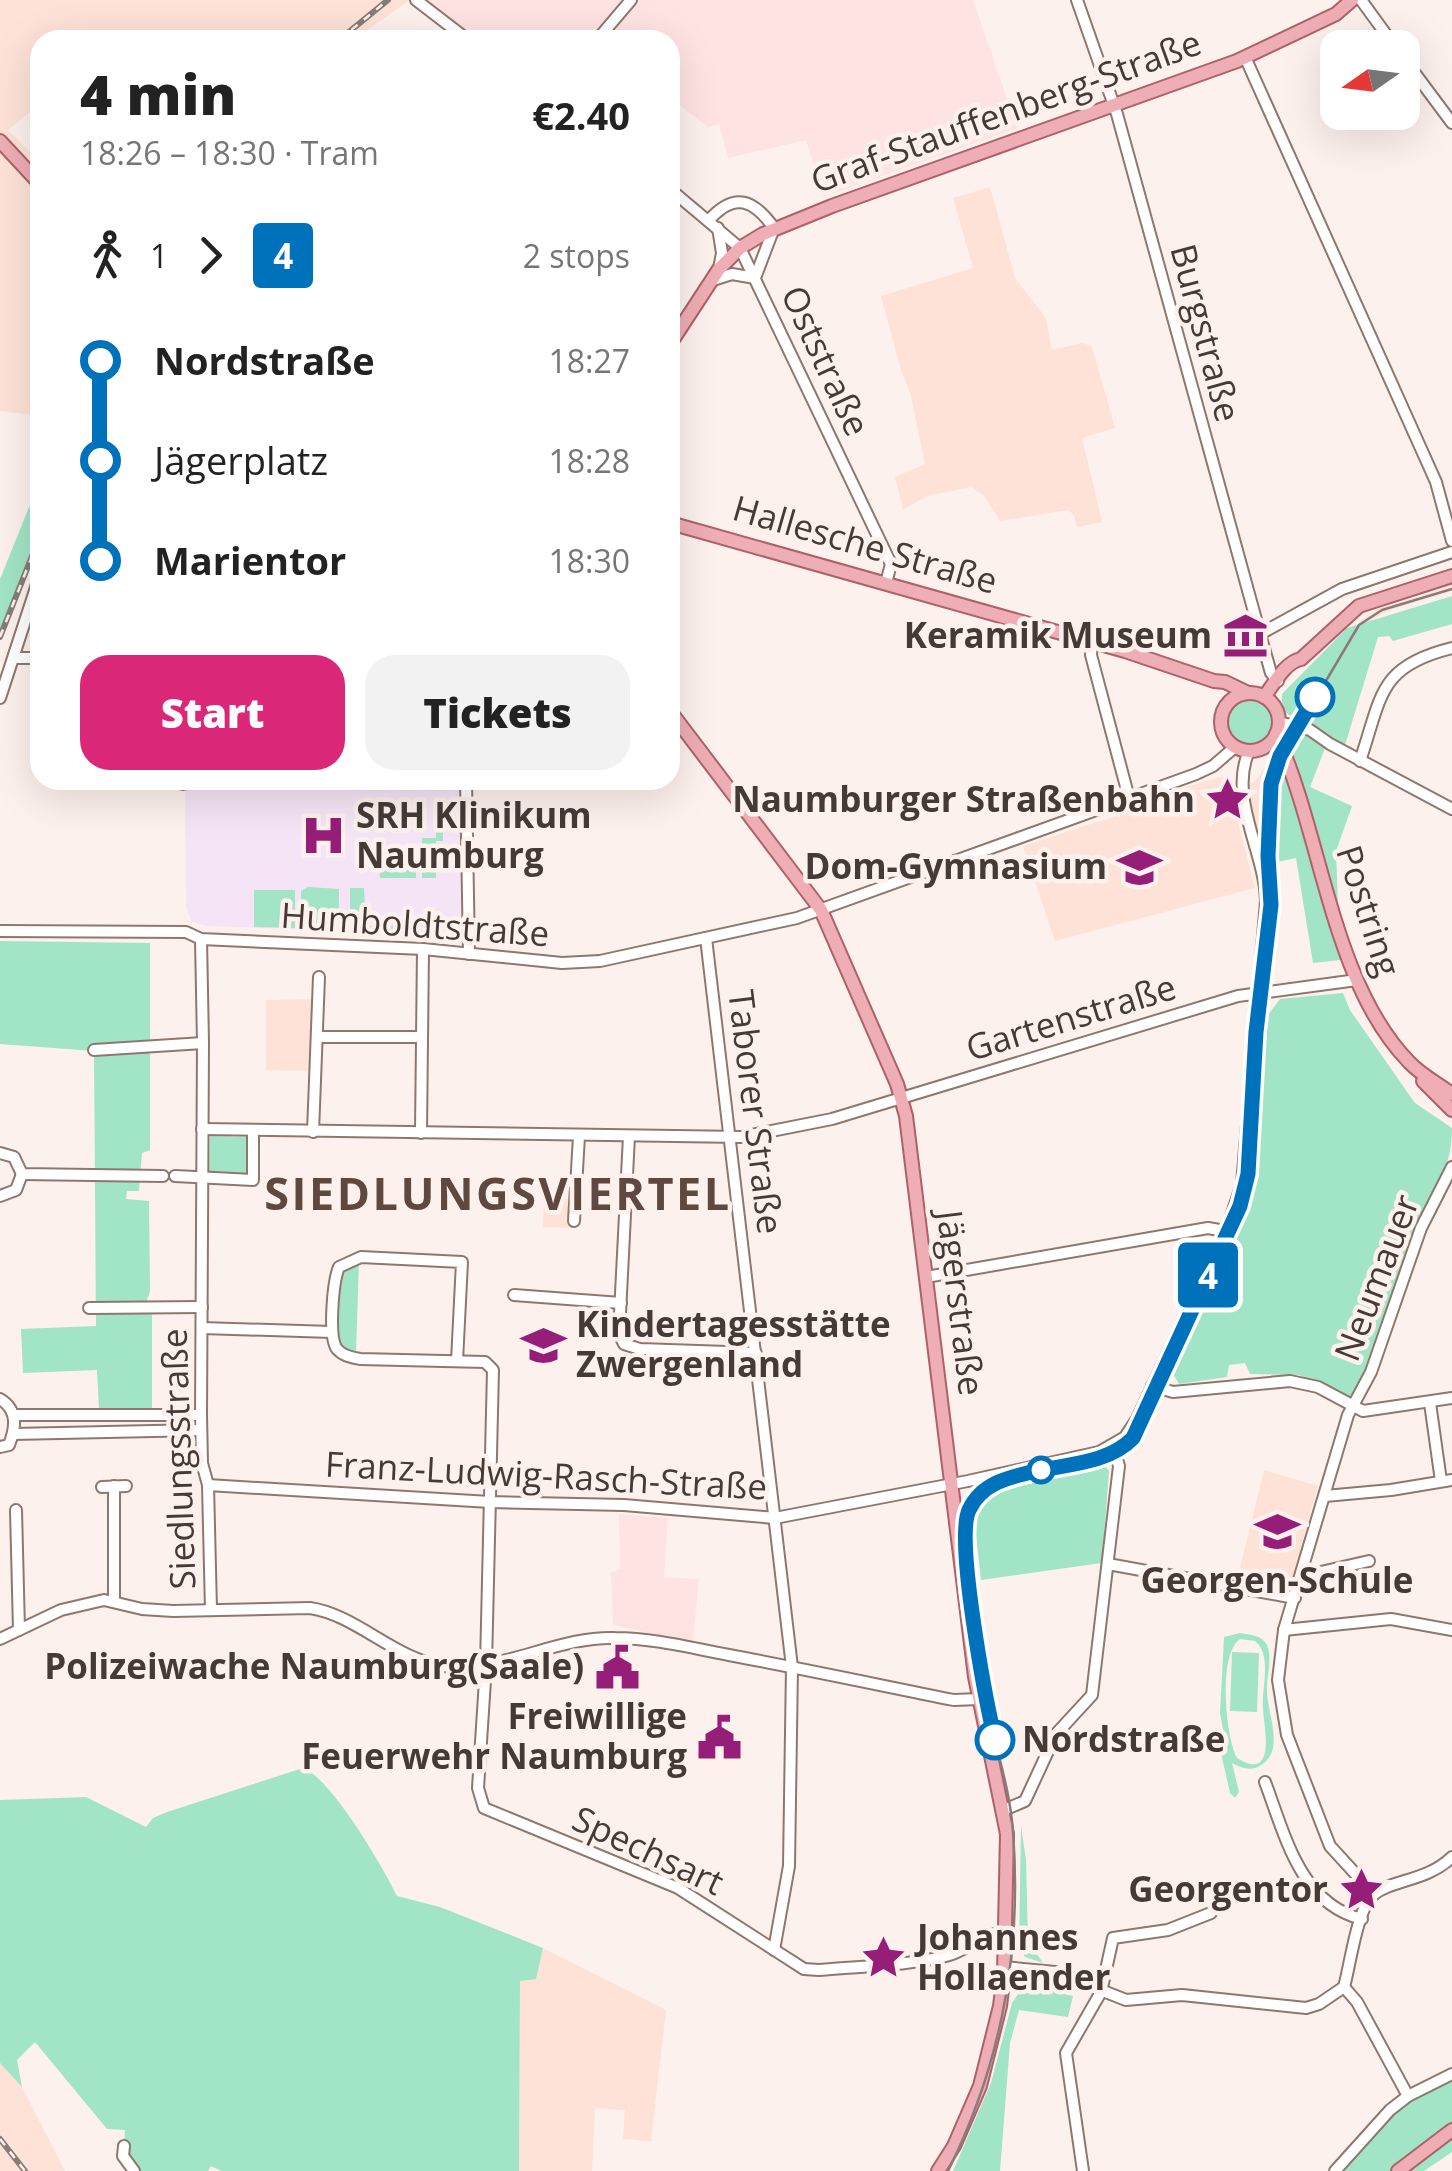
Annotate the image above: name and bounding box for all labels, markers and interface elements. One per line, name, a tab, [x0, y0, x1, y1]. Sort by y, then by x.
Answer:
street label: Graf-Stauffenberg-Straße	[804, 18, 1207, 203]
north arrow	[1320, 30, 1420, 130]
map controls	[1320, 30, 1420, 130]
text: 4 min	[80, 56, 236, 131]
text: €2.40	[532, 89, 630, 141]
text: 18:26 – 18:30 · Tram	[80, 131, 379, 174]
icon: walk	[80, 228, 135, 283]
icon: forward	[183, 228, 238, 283]
text: 4	[273, 232, 293, 279]
text: 1	[150, 234, 168, 277]
text: 2 stops	[523, 234, 630, 277]
street label: Burgstraße	[1160, 239, 1253, 426]
street label: Oststraße	[771, 278, 882, 443]
text: Nordstraße	[154, 334, 375, 386]
text: 18:27	[548, 339, 630, 382]
text: Jägerplatz	[154, 434, 328, 486]
text: 18:28	[548, 439, 630, 482]
street label: Hallesche Straße	[728, 483, 1003, 604]
text: Marientor	[154, 534, 346, 586]
text: 18:30	[548, 539, 630, 582]
place label: Keramik Museum	[904, 611, 1212, 658]
museum icon: Keramik Museum	[1221, 612, 1269, 660]
button: Start	[80, 655, 345, 770]
button: Tickets	[365, 655, 630, 770]
unlabelled marker	[1296, 678, 1334, 716]
place label: Naumburger Straßenbahn	[732, 775, 1195, 822]
place icon: Naumburger Straßenbahn	[1204, 776, 1252, 824]
place label: SRH Klinikum Naumburg	[356, 791, 592, 878]
hospital icon: SRH Klinikum Naumburg	[299, 812, 347, 860]
street label: Postring	[1326, 839, 1413, 982]
place label: Dom-Gymnasium	[805, 842, 1107, 889]
school or university icon: Dom-Gymnasium	[1116, 843, 1164, 891]
street label: Humboldtstraße	[279, 891, 551, 956]
street label: Gartenstraße	[960, 962, 1181, 1071]
street label: Taborer Straße	[718, 987, 795, 1236]
district label: SIEDLUNGSVIERTEL	[264, 1162, 732, 1223]
street label: Neumauer	[1322, 1187, 1429, 1367]
street label: Jägerstraße	[926, 1205, 996, 1398]
line badge: 4	[1176, 1242, 1240, 1308]
text: 4	[1198, 1252, 1218, 1299]
place label: Kindertagesstätte Zwergenland	[576, 1300, 891, 1387]
school or university icon: Kindertagesstätte Zwergenland	[519, 1321, 567, 1369]
street label: Siedlungsstraße	[149, 1328, 206, 1590]
street label: Franz-Ludwig-Rasch-Straße	[324, 1439, 768, 1510]
unlabelled marker	[1028, 1457, 1054, 1483]
school or university icon: Georgen-Schule	[1253, 1507, 1301, 1555]
place label: Georgen-Schule	[1141, 1556, 1413, 1603]
place label: Polizeiwache Naumburg(Saale)	[44, 1642, 584, 1689]
public building icon: Polizeiwache Naumburg(Saale)	[593, 1643, 641, 1691]
place label: Freiwillige Feuerwehr Naumburg	[301, 1692, 687, 1779]
public building icon: Freiwillige Feuerwehr Naumburg	[696, 1713, 744, 1761]
place label: Nordstraße	[1022, 1715, 1225, 1762]
marker: Nordstraße	[976, 1721, 1014, 1759]
street label: Spechsart	[566, 1794, 732, 1905]
place label: Georgentor	[1128, 1865, 1328, 1912]
place icon: Georgentor	[1337, 1866, 1385, 1914]
place label: Johannes Hollaender	[914, 1913, 1110, 2000]
place icon: Johannes Hollaender	[860, 1934, 908, 1982]

